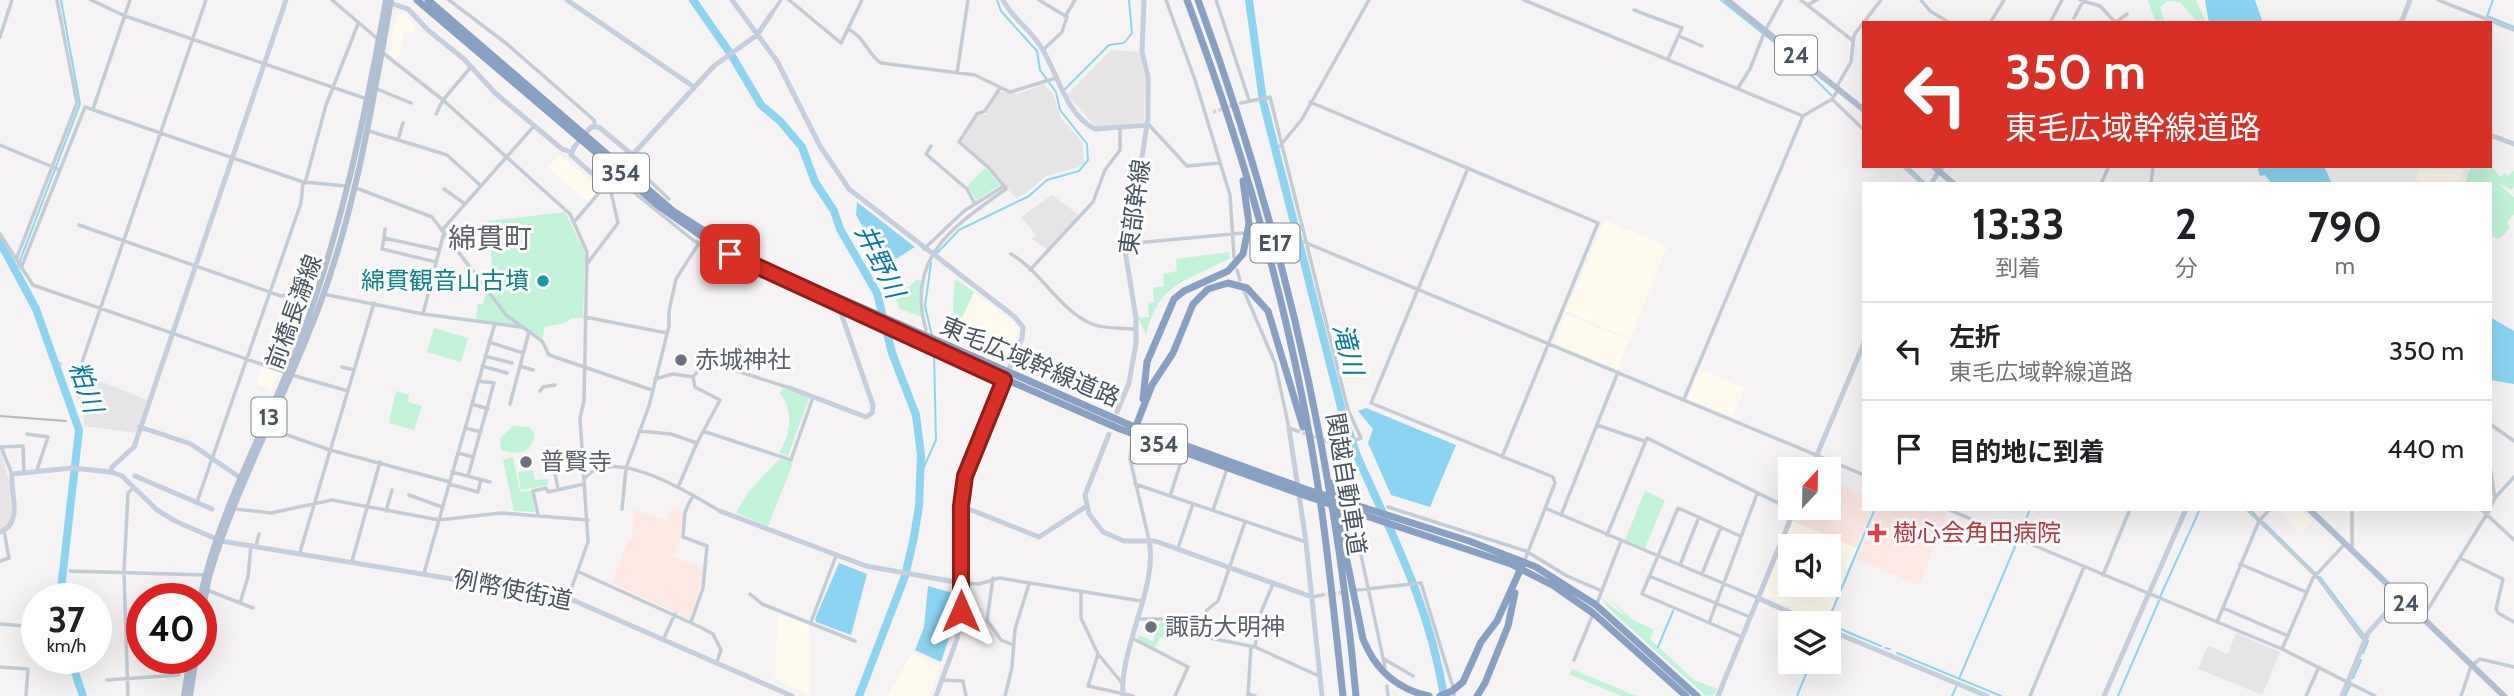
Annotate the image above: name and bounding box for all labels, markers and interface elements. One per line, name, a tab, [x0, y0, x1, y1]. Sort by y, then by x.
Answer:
road number: 24	[1775, 36, 1817, 74]
text: 350 m	[2005, 42, 2146, 101]
icon: left	[1890, 49, 1981, 140]
text: 東毛広域幹線道路	[2005, 108, 2261, 147]
road number: 354	[593, 154, 649, 192]
street label: 東部幹線	[1113, 157, 1156, 256]
text: 13:33	[1972, 198, 2065, 250]
text: 2	[2175, 198, 2197, 250]
text: 790	[2307, 201, 2382, 253]
water label: 井野川	[849, 219, 913, 306]
district label: 綿貫町	[448, 221, 532, 255]
pin	[700, 224, 760, 284]
road number: E17	[1250, 224, 1300, 262]
icon: arrive	[711, 235, 749, 273]
street label: 前橋長瀞線	[259, 250, 328, 373]
text: m	[2335, 252, 2355, 280]
text: 到着	[1995, 254, 2041, 282]
text: 分	[2175, 254, 2198, 282]
place label: 綿貫観音山古墳	[361, 266, 529, 295]
marker: 綿貫観音山古墳	[535, 273, 551, 289]
street label: 東毛広域幹線道路	[936, 311, 1124, 412]
water label: 滝川	[1326, 320, 1371, 381]
text: 左折	[1949, 321, 2001, 353]
icon: left	[1890, 332, 1928, 370]
text: 350 m	[2389, 335, 2464, 367]
place label: 赤城神社	[695, 345, 791, 374]
marker: 赤城神社	[673, 352, 689, 368]
water label: 粕川	[62, 357, 111, 420]
text: 東毛広域幹線道路	[1949, 358, 2133, 386]
road number: 13	[252, 398, 286, 436]
street label: 関越自動車道	[1321, 411, 1372, 557]
road number: 354	[1131, 424, 1187, 464]
icon: arrive	[1890, 430, 1928, 468]
text: 440 m	[2387, 433, 2464, 465]
text: 目的地に到着	[1949, 436, 2105, 468]
place label: 普賢寺	[540, 447, 612, 476]
marker: 普賢寺	[518, 454, 534, 470]
north arrow	[1778, 457, 1841, 520]
map controls	[1778, 457, 1841, 674]
place label: 樹心会角田病院	[1893, 518, 2061, 547]
marker: 樹心会角田病院	[1867, 523, 1887, 543]
button: sound	[1778, 534, 1841, 597]
street label: 例幣使街道	[451, 564, 575, 615]
position arrow	[924, 574, 998, 648]
speed limit sign: 40	[126, 583, 217, 674]
road number: 24	[2385, 583, 2427, 622]
text: 37	[48, 598, 85, 641]
button: layers	[1778, 611, 1841, 674]
place label: 諏訪大明神	[1165, 612, 1285, 641]
marker: 諏訪大明神	[1143, 619, 1159, 635]
text: km/h	[47, 635, 86, 657]

